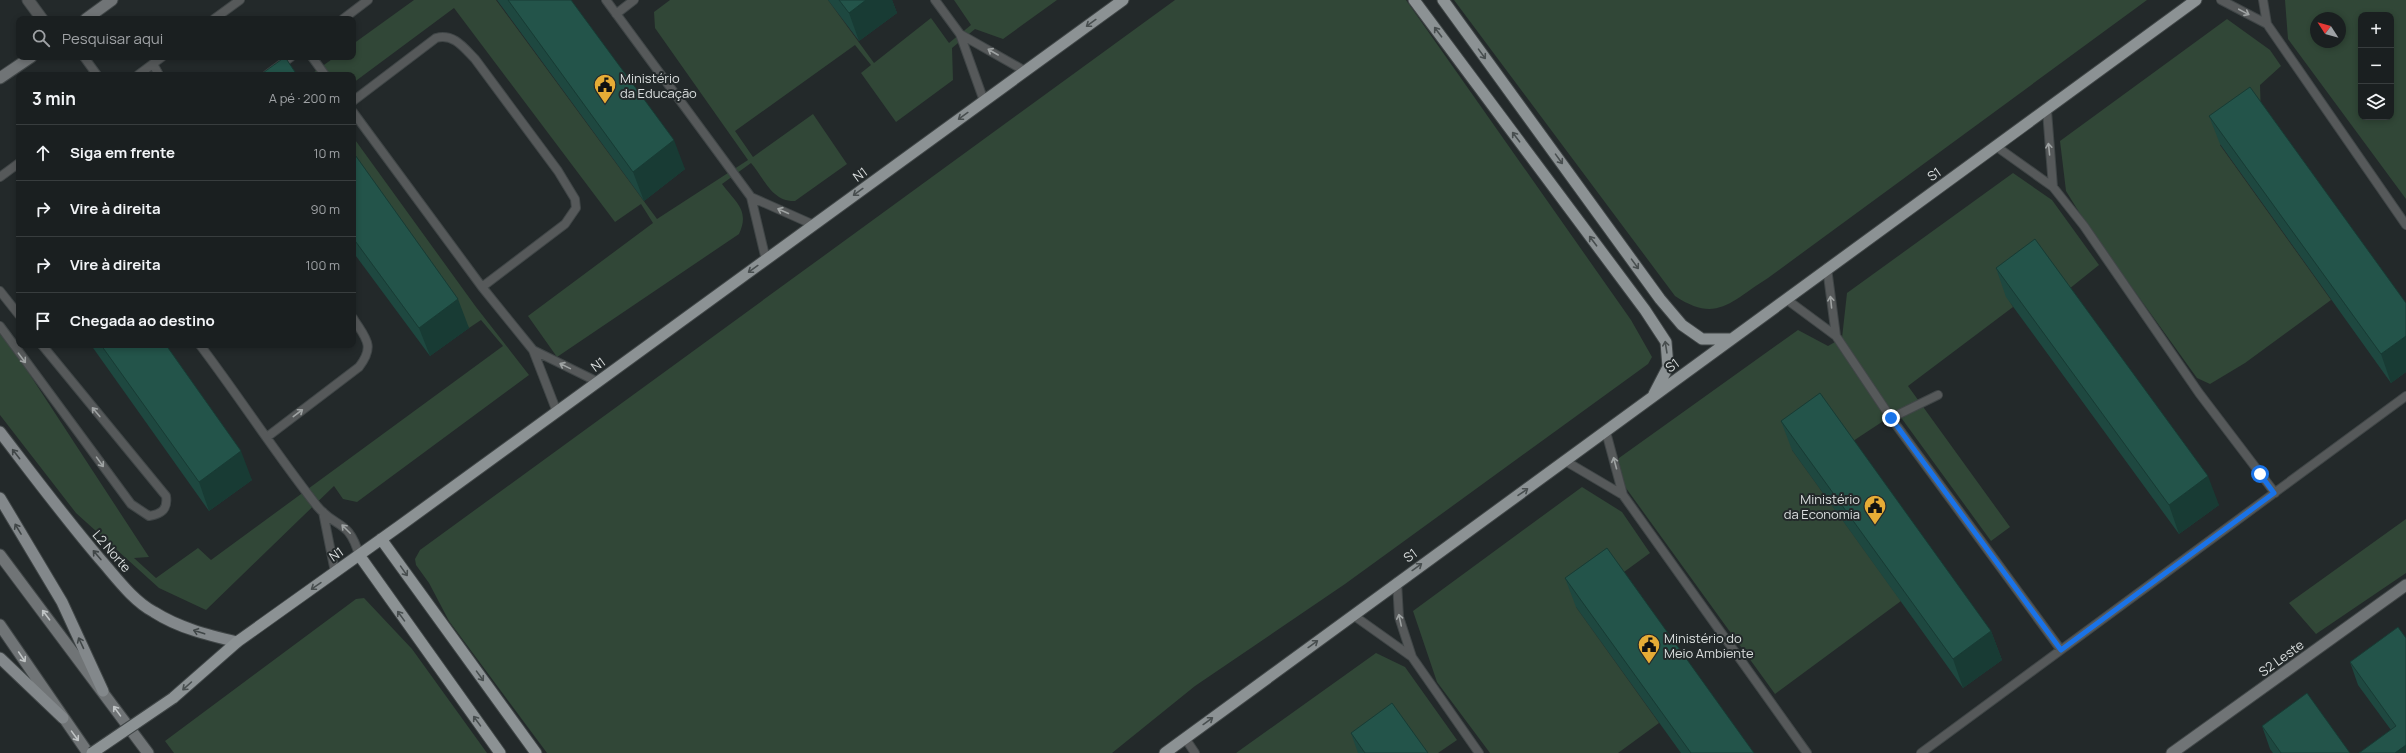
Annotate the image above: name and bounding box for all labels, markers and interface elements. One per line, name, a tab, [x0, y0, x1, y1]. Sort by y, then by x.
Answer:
one-way arrow	[2238, 9, 2250, 16]
north arrow	[2310, 12, 2346, 48]
map controls	[2358, 12, 2394, 120]
button: +	[2358, 12, 2394, 48]
search box	[16, 16, 356, 60]
one-way arrow	[1086, 19, 1097, 27]
icon: search	[30, 27, 52, 49]
one-way arrow	[1434, 27, 1442, 38]
text: Pesquisar aqui	[62, 28, 163, 49]
one-way arrow	[987, 48, 999, 56]
button: −	[2358, 48, 2394, 84]
one-way arrow	[1478, 49, 1486, 60]
place label: Ministério da Educação	[620, 69, 697, 102]
public building icon: Ministério da Educação	[592, 72, 618, 105]
button: layers	[2358, 84, 2394, 120]
text: 3 min	[32, 87, 76, 110]
text: A pé · 200 m	[269, 89, 340, 107]
one-way arrow	[958, 112, 969, 120]
one-way arrow	[1511, 131, 1520, 142]
icon: ahead	[32, 142, 54, 164]
text: Siga em frente	[70, 142, 175, 163]
one-way arrow	[2045, 143, 2053, 156]
text: 10 m	[313, 144, 340, 162]
one-way arrow	[1554, 154, 1563, 165]
street label: N1	[849, 163, 871, 185]
street label: S1	[1923, 163, 1945, 185]
one-way arrow	[853, 188, 864, 197]
icon: right	[32, 198, 54, 220]
text: Vire à direita	[70, 198, 161, 219]
text: 90 m	[310, 200, 340, 218]
one-way arrow	[777, 207, 789, 214]
one-way arrow	[1589, 235, 1597, 246]
icon: right	[32, 254, 54, 276]
text: Vire à direita	[70, 254, 161, 275]
text: 100 m	[305, 256, 340, 274]
one-way arrow	[1631, 259, 1639, 270]
one-way arrow	[748, 265, 759, 273]
one-way arrow	[1827, 296, 1835, 309]
icon: arrive	[32, 310, 54, 332]
text: Chegada ao destino	[70, 310, 215, 331]
one-way arrow	[1662, 341, 1670, 354]
one-way arrow	[18, 352, 27, 363]
street label: N1	[587, 353, 609, 375]
street label: S1	[1661, 354, 1683, 376]
one-way arrow	[560, 362, 572, 369]
one-way arrow	[92, 407, 101, 417]
one-way arrow	[292, 409, 303, 417]
route end	[1882, 409, 1900, 427]
one-way arrow	[12, 448, 21, 459]
one-way arrow	[96, 456, 104, 467]
one-way arrow	[1610, 457, 1618, 470]
route start	[2251, 465, 2269, 483]
one-way arrow	[1517, 488, 1528, 496]
place label: Ministério da Economia	[1784, 490, 1860, 523]
public building icon: Ministério da Economia	[1862, 493, 1888, 526]
one-way arrow	[14, 523, 22, 535]
one-way arrow	[341, 525, 351, 534]
street label: L2 Norte	[89, 526, 136, 576]
street label: N1	[325, 543, 347, 565]
street label: S1	[1399, 544, 1421, 566]
one-way arrow	[93, 550, 102, 561]
one-way arrow	[1412, 563, 1423, 572]
one-way arrow	[400, 565, 408, 576]
one-way arrow	[310, 582, 321, 590]
one-way arrow	[41, 610, 50, 621]
one-way arrow	[397, 611, 405, 622]
one-way arrow	[1396, 614, 1404, 627]
one-way arrow	[193, 628, 206, 635]
place label: Ministério do Meio Ambiente	[1664, 629, 1754, 662]
public building icon: Ministério do Meio Ambiente	[1636, 632, 1662, 665]
street label: S2 Leste	[2255, 635, 2307, 680]
one-way arrow	[77, 637, 84, 649]
one-way arrow	[1307, 640, 1318, 649]
one-way arrow	[18, 651, 26, 662]
one-way arrow	[476, 671, 485, 682]
one-way arrow	[182, 681, 192, 690]
one-way arrow	[113, 705, 121, 716]
one-way arrow	[473, 716, 482, 727]
one-way arrow	[1202, 717, 1213, 725]
one-way arrow	[71, 730, 79, 741]

